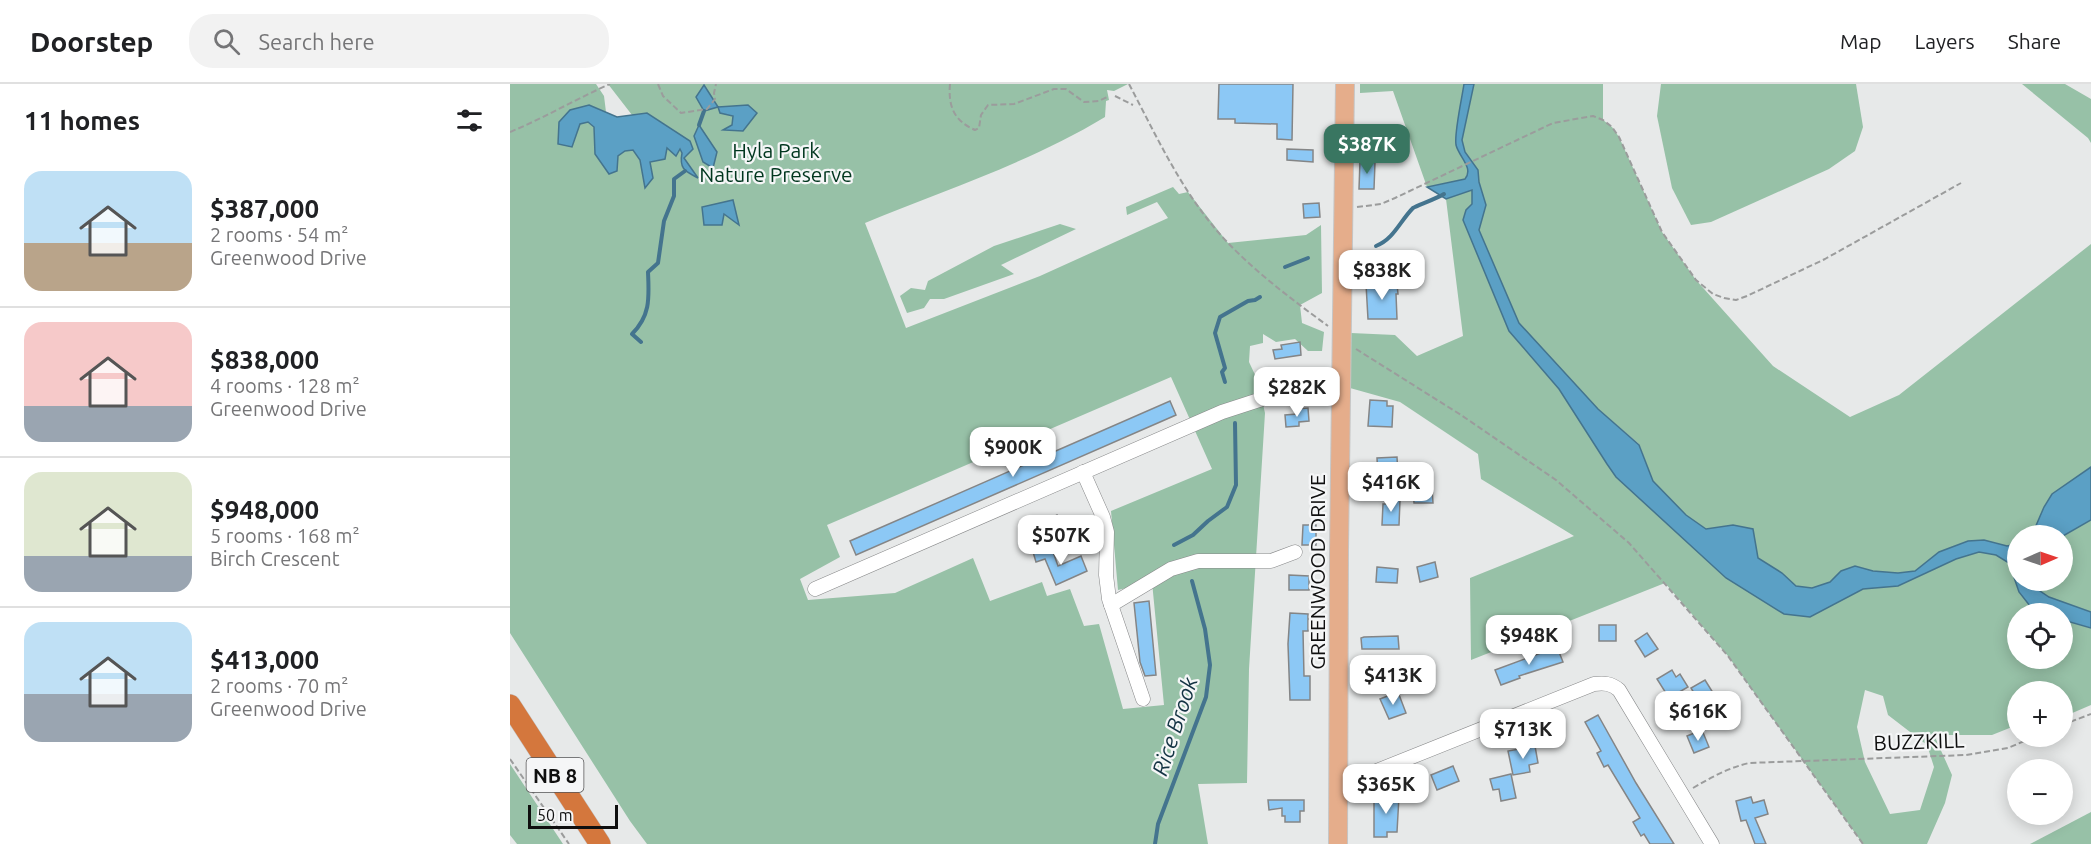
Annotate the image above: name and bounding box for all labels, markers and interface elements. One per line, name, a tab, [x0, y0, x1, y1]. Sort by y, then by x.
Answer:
search box	[189, 14, 609, 68]
icon: search	[210, 25, 243, 58]
text: Doorstep	[30, 26, 153, 57]
text: Search here	[258, 29, 375, 54]
text: Map	[1840, 29, 1881, 53]
text: Layers	[1914, 29, 1975, 53]
text: Share	[2008, 29, 2061, 53]
icon: filters	[453, 104, 486, 137]
text: 11 homes	[24, 106, 140, 135]
pin: $387K	[1325, 124, 1409, 175]
text: $387K	[1338, 132, 1396, 155]
park label: Hyla Park Nature Preserve	[699, 138, 853, 186]
text: $387,000	[210, 194, 319, 223]
icon: home	[72, 195, 144, 267]
text: 2 rooms · 54 m²	[210, 223, 348, 246]
text: Greenwood Drive	[210, 246, 367, 269]
pin: $838K	[1340, 250, 1424, 301]
text: $838K	[1353, 258, 1411, 281]
text: $838,000	[210, 345, 319, 374]
icon: home	[72, 346, 144, 418]
pin: $282K	[1255, 367, 1339, 418]
text: 4 rooms · 128 m²	[210, 374, 360, 397]
text: $282K	[1268, 375, 1326, 398]
text: Greenwood Drive	[210, 397, 367, 420]
pin: $900K	[971, 427, 1055, 478]
text: $900K	[984, 435, 1042, 458]
pin: $416K	[1349, 462, 1433, 513]
text: $416K	[1362, 470, 1420, 493]
street label: GREENWOOD DRIVE	[1305, 474, 1329, 670]
text: $948,000	[210, 495, 319, 524]
icon: home	[72, 496, 144, 568]
pin: $507K	[1019, 515, 1103, 566]
text: $507K	[1032, 523, 1090, 546]
text: 5 rooms · 168 m²	[210, 524, 360, 547]
north arrow	[2007, 525, 2073, 591]
map controls	[2007, 525, 2073, 825]
text: Birch Crescent	[210, 547, 340, 570]
button: locate	[2007, 603, 2073, 669]
pin: $948K	[1487, 615, 1571, 666]
text: $948K	[1500, 623, 1558, 646]
text: $413,000	[210, 645, 319, 674]
icon: home	[72, 646, 144, 718]
pin: $413K	[1351, 655, 1435, 706]
text: $413K	[1364, 663, 1422, 686]
water label: Rice Brook	[1146, 673, 1202, 778]
text: 2 rooms · 70 m²	[210, 674, 348, 697]
button: +	[2007, 681, 2073, 747]
pin: $616K	[1656, 691, 1740, 742]
text: Greenwood Drive	[210, 697, 367, 720]
text: $616K	[1669, 699, 1727, 722]
pin: $713K	[1481, 709, 1565, 760]
text: $713K	[1494, 717, 1552, 740]
street label: BUZZKILL	[1873, 727, 1965, 755]
road number: NB 8	[526, 758, 584, 792]
button: −	[2007, 759, 2073, 825]
pin: $365K	[1344, 764, 1428, 815]
text: $365K	[1357, 772, 1415, 795]
scale bar	[528, 802, 618, 830]
text: 50 m	[537, 806, 573, 824]

